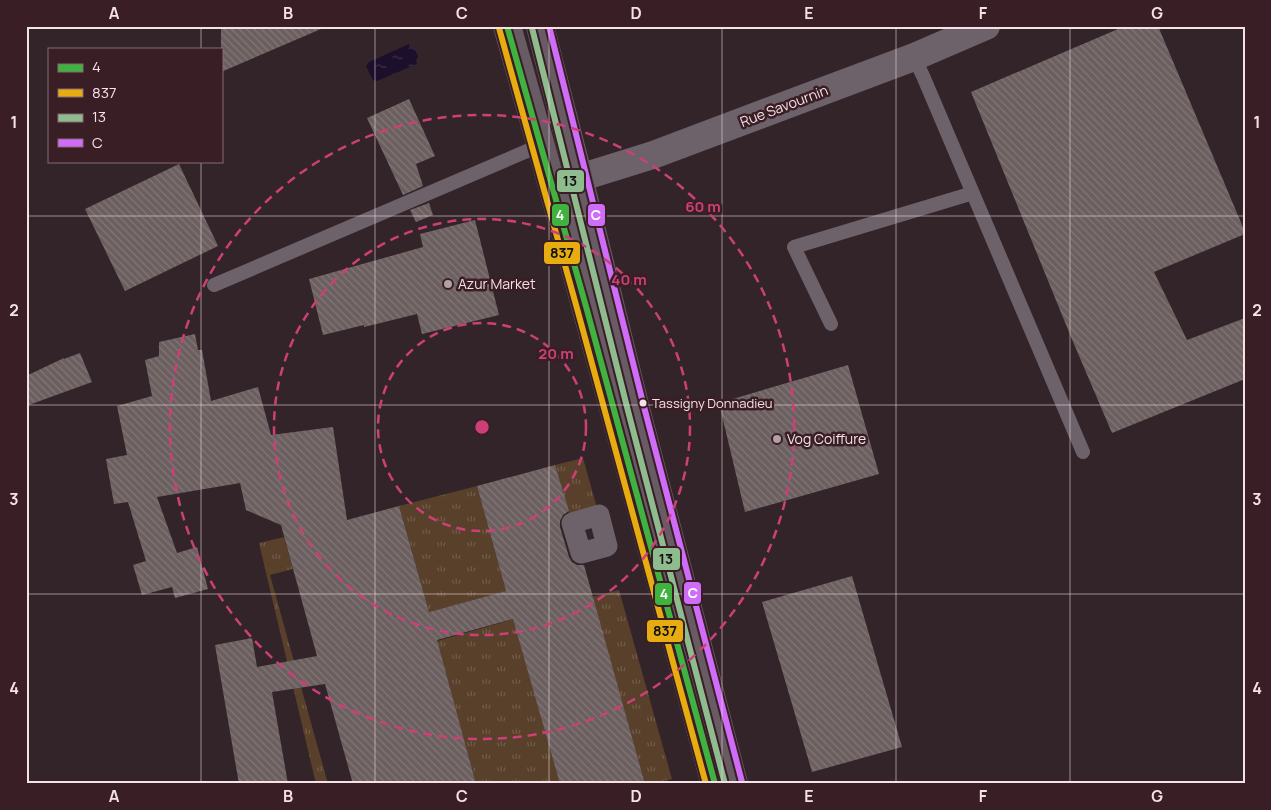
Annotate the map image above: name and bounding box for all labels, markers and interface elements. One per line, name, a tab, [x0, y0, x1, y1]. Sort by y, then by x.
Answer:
text: A	[109, 2, 120, 24]
text: B	[283, 2, 293, 24]
text: C	[456, 2, 468, 24]
text: D	[630, 2, 642, 24]
text: E	[804, 2, 814, 24]
text: F	[979, 2, 988, 24]
text: G	[1151, 2, 1163, 24]
legend	[48, 48, 222, 162]
text: 4	[92, 56, 101, 77]
street label: Rue Savournin	[737, 80, 830, 131]
text: 837	[92, 82, 117, 103]
text: 13	[92, 106, 106, 127]
text: 1	[10, 111, 18, 133]
text: 1	[1253, 111, 1261, 133]
text: C	[92, 132, 103, 153]
line badge: 13	[556, 169, 585, 193]
text: 13	[563, 171, 577, 190]
text: 60 m	[685, 196, 721, 217]
line badge: 4	[551, 203, 570, 227]
line badge: C	[587, 203, 606, 227]
text: 4	[556, 205, 564, 224]
text: C	[591, 205, 601, 224]
line badge: 837	[543, 241, 581, 265]
text: 837	[550, 243, 574, 262]
text: 40 m	[611, 269, 647, 290]
place label: Azur Market	[458, 274, 536, 293]
marker: Azur Market	[442, 278, 454, 290]
text: 2	[9, 299, 19, 321]
text: 2	[1252, 299, 1262, 321]
text: 20 m	[538, 343, 574, 364]
place label: Tassigny Donnadieu	[652, 394, 773, 412]
marker: Tassigny Donnadieu	[638, 398, 648, 408]
centre of rings	[473, 418, 491, 436]
place label: Vog Coiffure	[787, 429, 866, 448]
marker: Vog Coiffure	[771, 433, 783, 445]
text: 3	[9, 488, 19, 510]
text: 3	[1252, 488, 1262, 510]
line badge: 13	[652, 547, 681, 571]
text: 13	[659, 549, 673, 568]
line badge: C	[683, 581, 702, 605]
line badge: 4	[654, 582, 673, 606]
text: C	[688, 583, 698, 602]
text: 4	[660, 584, 668, 603]
line badge: 837	[646, 619, 684, 643]
text: 837	[653, 621, 677, 640]
text: 4	[9, 677, 19, 699]
text: 4	[1252, 677, 1262, 699]
text: A	[109, 785, 120, 807]
text: B	[283, 785, 293, 807]
text: C	[456, 785, 468, 807]
text: D	[630, 785, 642, 807]
text: E	[804, 785, 814, 807]
text: F	[979, 785, 988, 807]
text: G	[1151, 785, 1163, 807]

